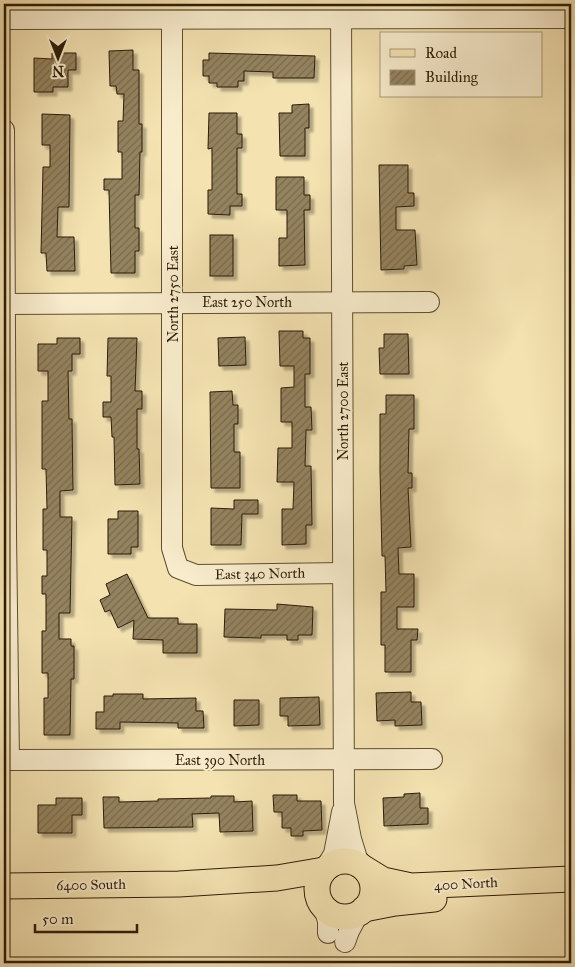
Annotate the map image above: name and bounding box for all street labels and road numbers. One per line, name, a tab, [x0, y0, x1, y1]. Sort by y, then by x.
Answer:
street label: North 2750 East	[165, 245, 182, 343]
street label: East 250 North	[202, 294, 292, 311]
street label: North 2700 East	[335, 361, 352, 461]
street label: East 340 North	[215, 565, 306, 583]
street label: East 390 North	[175, 752, 265, 769]
street label: 400 North	[434, 874, 499, 894]
street label: 6400 South	[56, 876, 126, 894]

